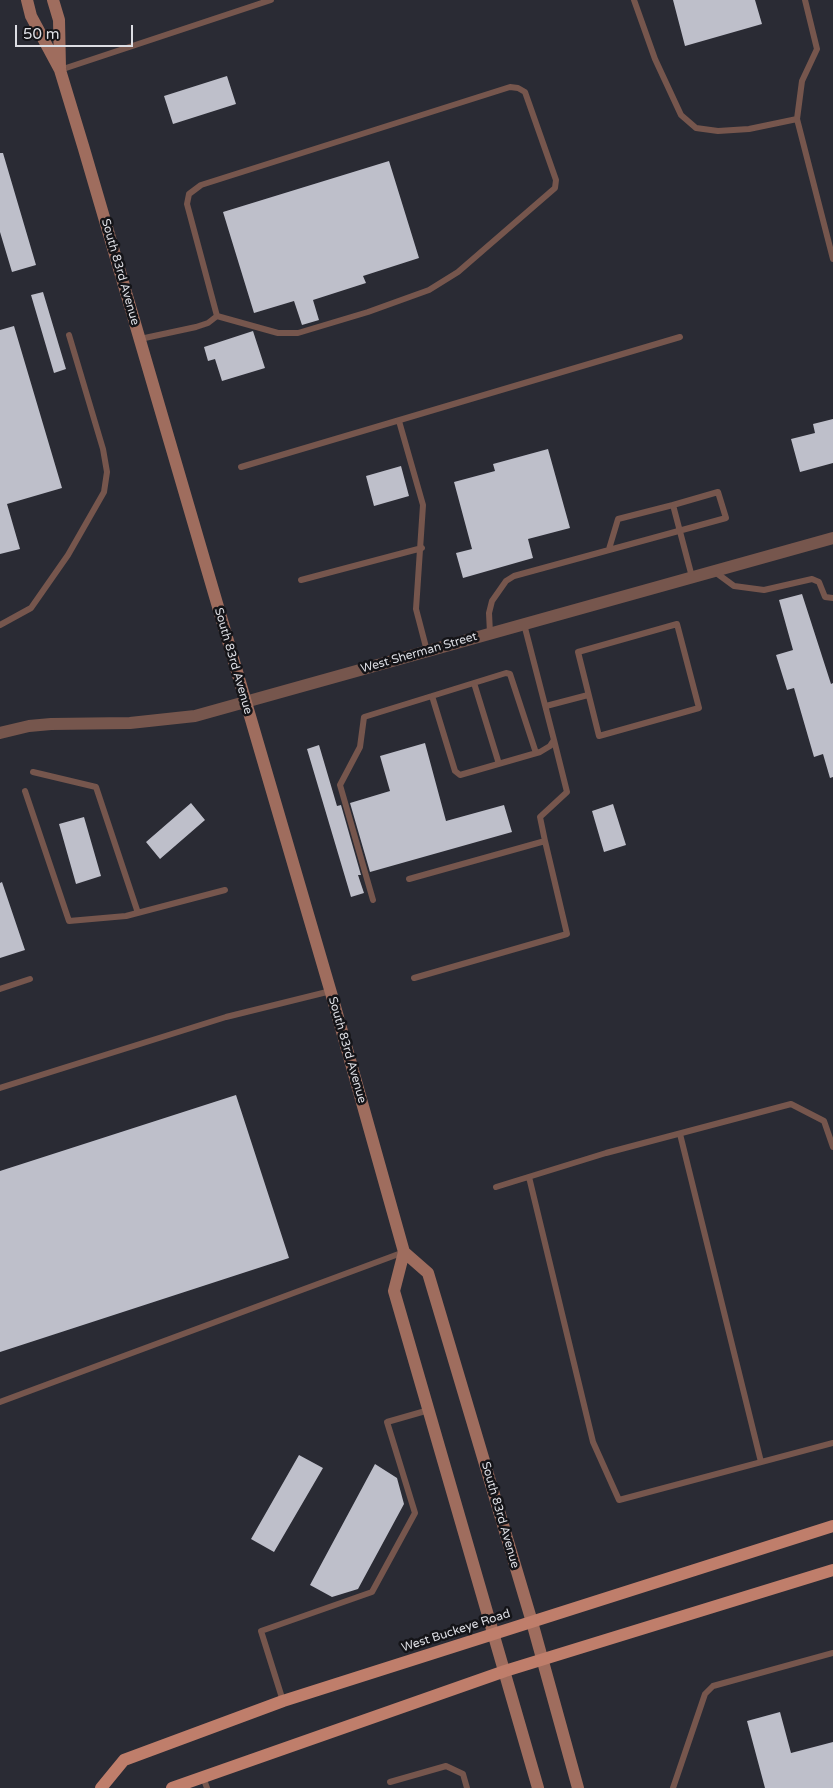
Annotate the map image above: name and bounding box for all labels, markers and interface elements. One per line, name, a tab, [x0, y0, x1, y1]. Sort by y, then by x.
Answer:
scale bar	[18, 15, 135, 47]
text: 50 m	[23, 25, 60, 43]
street label: South 83rd Avenue	[98, 217, 142, 327]
street label: South 83rd Avenue	[211, 606, 255, 716]
street label: West Sherman Street	[359, 630, 479, 676]
street label: South 83rd Avenue	[325, 995, 369, 1105]
street label: South 83rd Avenue	[478, 1460, 522, 1570]
street label: West Buckeye Road	[400, 1607, 512, 1655]

